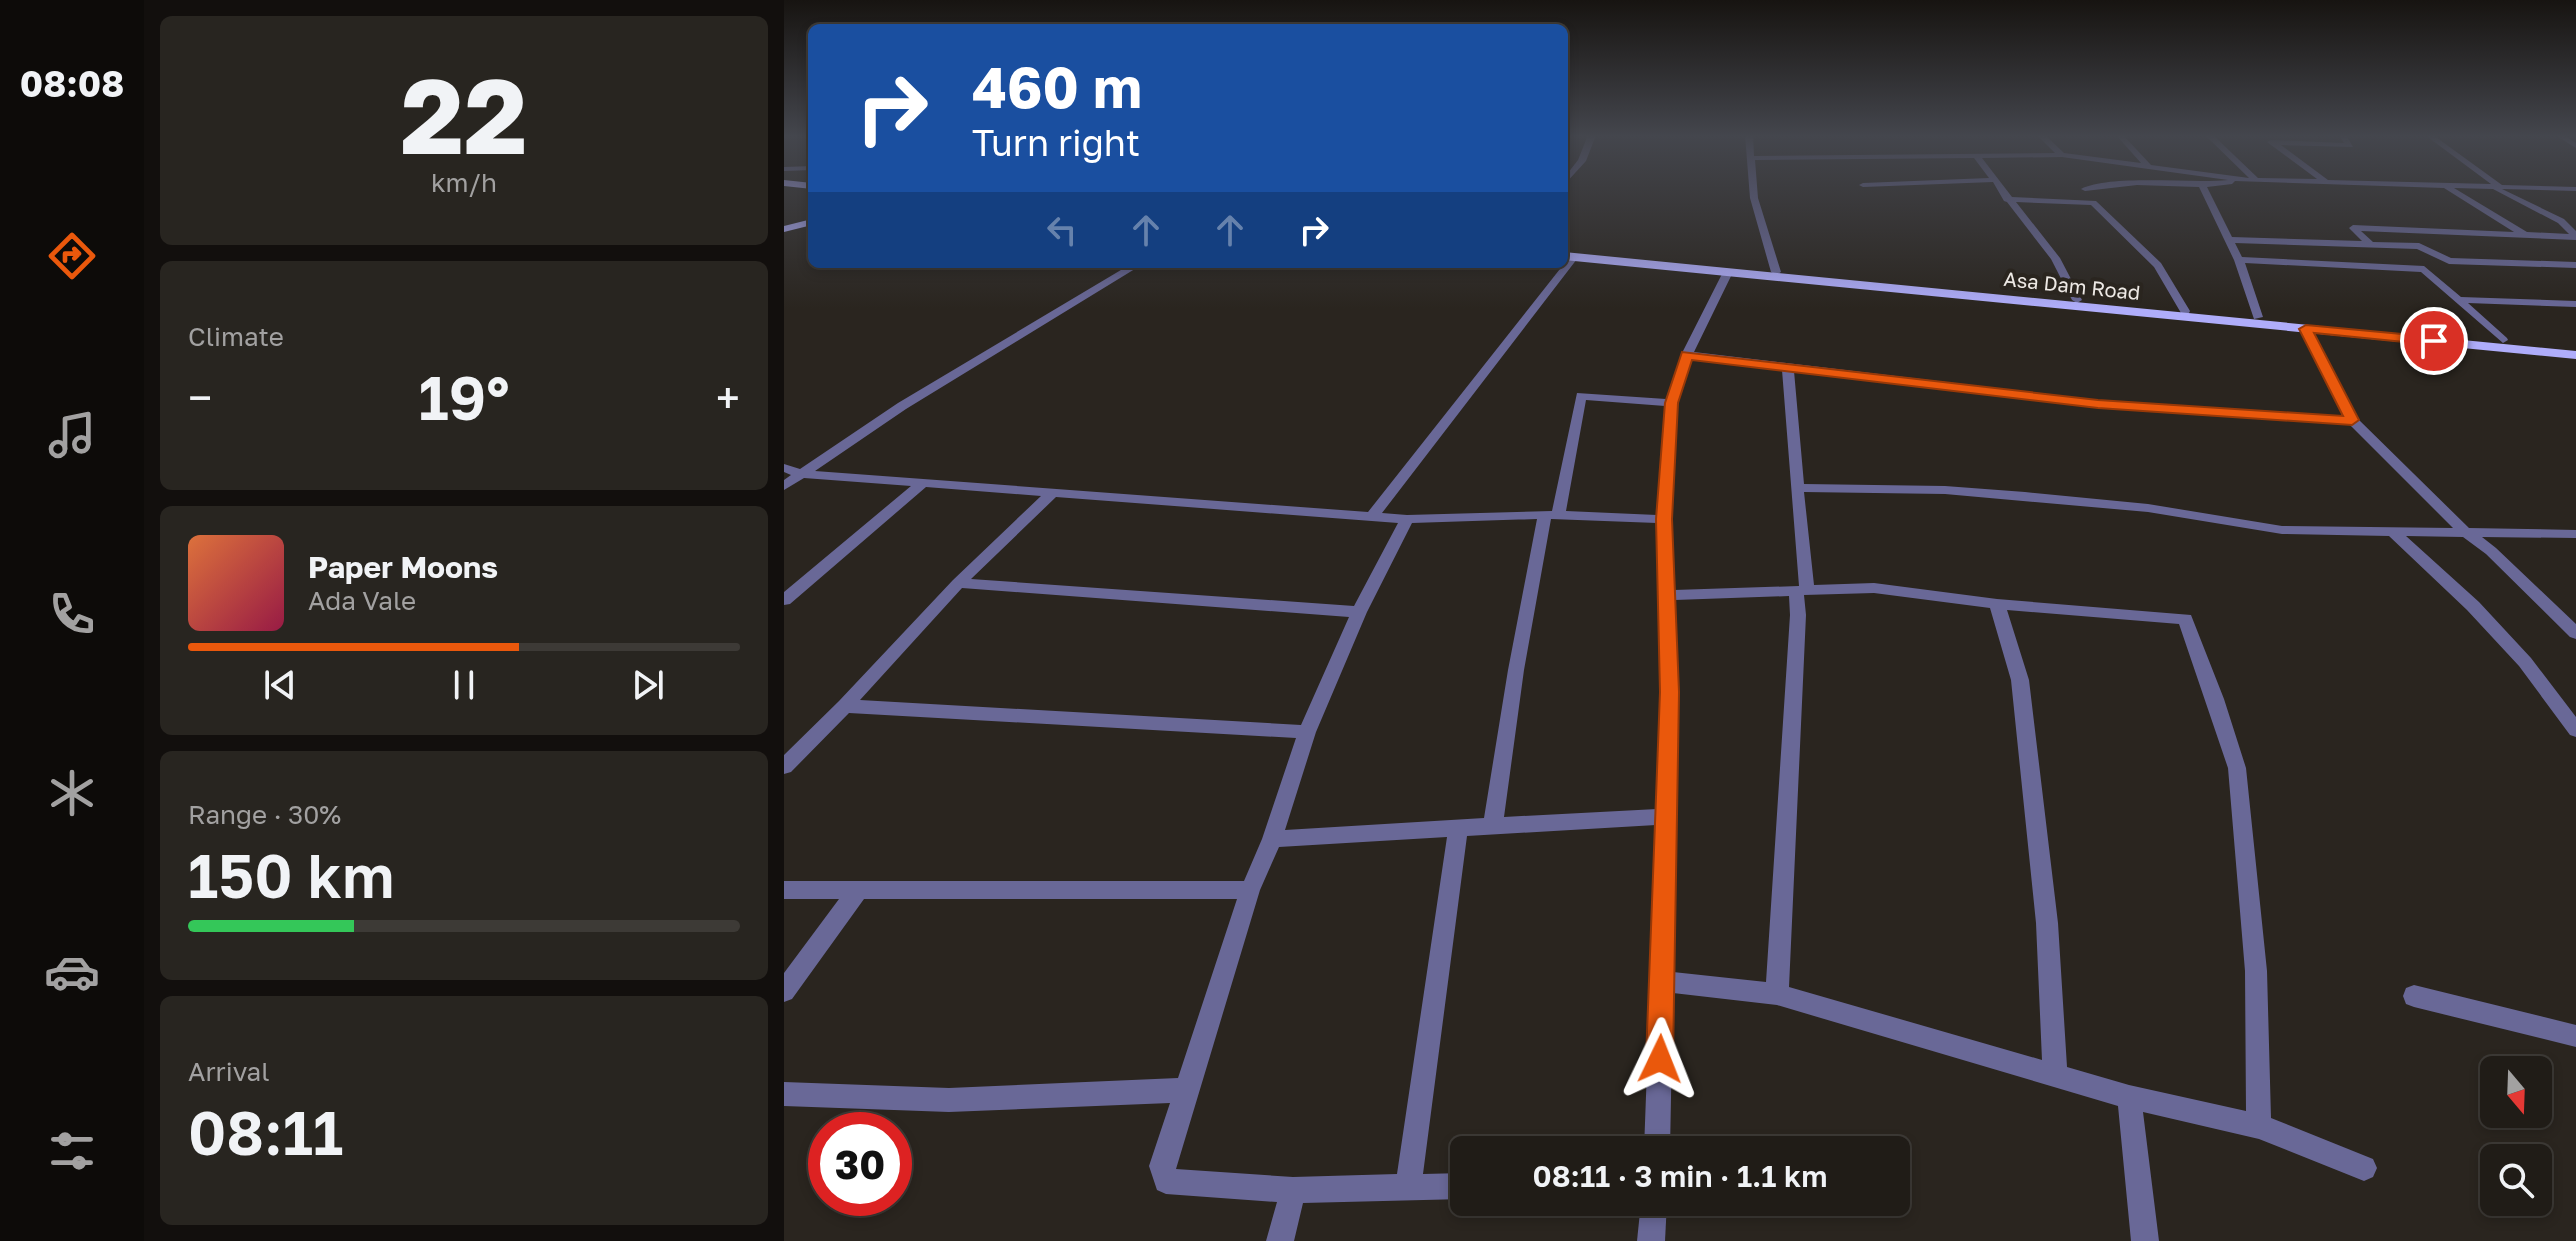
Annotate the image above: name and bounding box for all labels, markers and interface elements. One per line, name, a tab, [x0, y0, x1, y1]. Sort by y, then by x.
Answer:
text: 22	[401, 52, 527, 177]
text: 460 m	[972, 53, 1142, 120]
icon: right	[840, 56, 944, 160]
text: 08:08	[20, 62, 124, 105]
text: Turn right	[972, 121, 1140, 164]
text: km/h	[431, 167, 497, 198]
icon: left	[1040, 208, 1084, 252]
icon: ahead	[1124, 208, 1168, 252]
icon: ahead	[1208, 208, 1252, 252]
icon: right	[1292, 208, 1336, 252]
icon: directions	[44, 228, 100, 284]
street label: Asa Dam Road	[2003, 266, 2142, 304]
pin	[2400, 307, 2468, 375]
icon: arrive	[2412, 319, 2456, 363]
text: Climate	[188, 321, 284, 352]
text: 19°	[418, 361, 510, 433]
text: −	[188, 371, 212, 424]
text: +	[716, 371, 740, 424]
icon: music	[44, 407, 100, 463]
text: Paper Moons	[308, 549, 498, 585]
text: Ada Vale	[308, 585, 416, 616]
icon: phone	[44, 586, 100, 642]
icon: previous	[258, 663, 302, 707]
icon: pause	[442, 663, 486, 707]
icon: next	[626, 663, 670, 707]
icon: climate	[44, 765, 100, 821]
text: Range · 30%	[188, 799, 341, 830]
text: 150 km	[188, 839, 395, 911]
icon: car	[44, 944, 100, 1000]
position arrow	[1618, 1017, 1702, 1101]
text: Arrival	[188, 1056, 269, 1087]
north arrow	[2480, 1056, 2552, 1128]
map controls	[2480, 1056, 2552, 1216]
text: 08:11	[188, 1096, 343, 1168]
speed limit sign: 30	[808, 1112, 912, 1216]
icon: filters	[44, 1123, 100, 1179]
button: search	[2480, 1144, 2552, 1216]
text: 08:11 · 3 min · 1.1 km	[1533, 1158, 1827, 1194]

